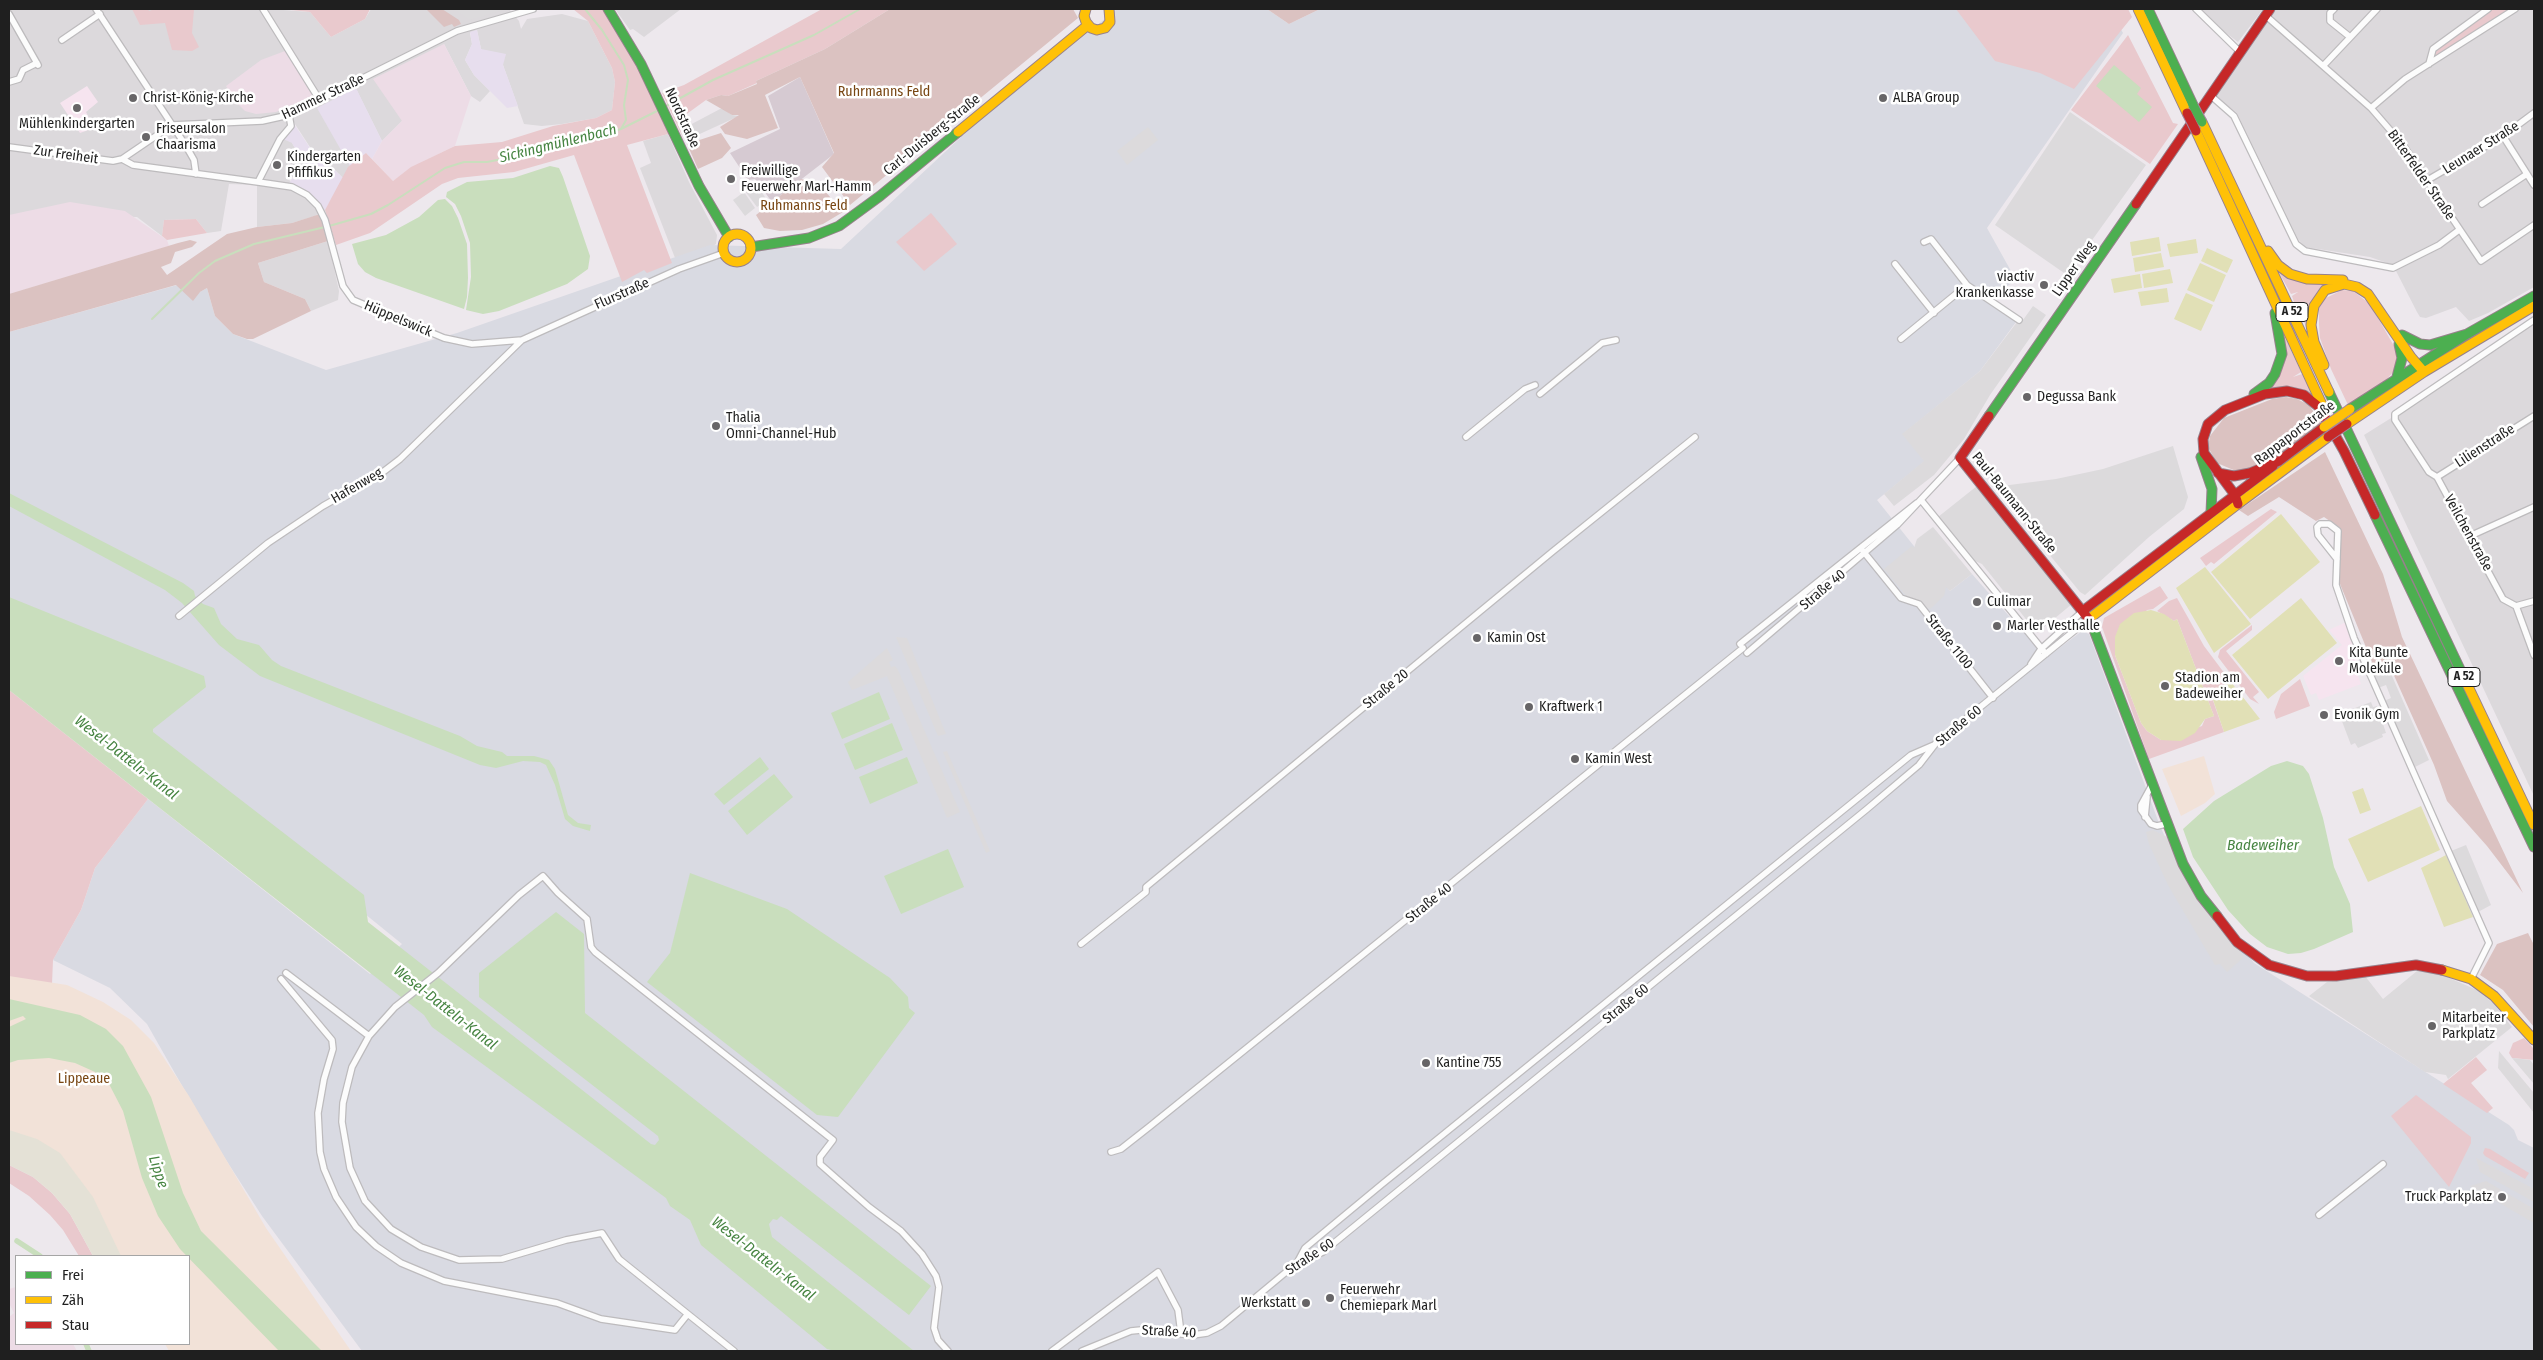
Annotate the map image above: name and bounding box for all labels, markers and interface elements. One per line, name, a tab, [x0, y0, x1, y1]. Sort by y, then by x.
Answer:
street label: Hammer Straße	[279, 71, 367, 123]
park label: Ruhrmanns Feld	[838, 84, 930, 100]
street label: Nordstraße	[661, 85, 703, 151]
place label: Christ-König-Kirche	[143, 90, 254, 106]
place label: ALBA Group	[1893, 90, 1959, 106]
street label: Carl-Duisberg-Straße	[880, 91, 984, 179]
marker: Christ-König-Kirche	[127, 92, 139, 104]
marker: ALBA Group	[1877, 92, 1889, 104]
marker: Mühlenkindergarten	[71, 102, 83, 114]
place label: Mühlenkindergarten	[19, 116, 135, 132]
street label: Leunaer Straße	[2440, 118, 2522, 178]
place label: Friseursalon Chaarisma	[156, 121, 226, 154]
water label: Sickingmühlenbach	[498, 121, 618, 167]
street label: Bitterfelder Straße	[2384, 127, 2458, 223]
marker: Friseursalon Chaarisma	[140, 131, 152, 143]
street label: Zur Freiheit	[33, 142, 99, 168]
place label: Kindergarten Pfiffikus	[287, 149, 361, 182]
marker: Kindergarten Pfiffikus	[271, 159, 283, 171]
place label: Freiwillige Feuerwehr Marl-Hamm	[741, 163, 872, 196]
marker: Freiwillige Feuerwehr Marl-Hamm	[725, 173, 737, 185]
park label: Ruhmanns Feld	[760, 198, 848, 214]
street label: Lipper Weg	[2049, 238, 2099, 300]
place label: viactiv Krankenkasse	[1955, 269, 2034, 302]
street label: Flurstraße	[592, 275, 652, 313]
marker: viactiv Krankenkasse	[2038, 279, 2050, 291]
street label: Hüppelswick	[361, 297, 435, 341]
road number: A 52	[2276, 302, 2308, 322]
place label: Degussa Bank	[2037, 389, 2116, 405]
marker: Degussa Bank	[2021, 391, 2033, 403]
street label: Rappaportstraße	[2251, 397, 2339, 469]
place label: Thalia Omni-Channel-Hub	[726, 410, 836, 442]
marker: Thalia Omni-Channel-Hub	[710, 420, 722, 432]
street label: Lilienstraße	[2452, 421, 2518, 471]
street label: Paul-Baumann-Straße	[1968, 449, 2060, 557]
street label: Hafenweg	[328, 465, 386, 507]
street label: Veilchenstraße	[2440, 492, 2496, 574]
street label: Straße 40	[1797, 566, 1849, 614]
place label: Culimar	[1987, 594, 2031, 610]
marker: Culimar	[1971, 596, 1983, 608]
street label: Straße 1100	[1922, 611, 1976, 673]
place label: Marler Vesthalle	[2007, 618, 2100, 634]
marker: Marler Vesthalle	[1991, 620, 2003, 632]
place label: Kamin Ost	[1487, 630, 1545, 646]
marker: Kamin Ost	[1471, 632, 1483, 644]
place label: Kita Bunte Moleküle	[2349, 645, 2408, 678]
marker: Kita Bunte Moleküle	[2333, 655, 2345, 667]
street label: Straße 20	[1360, 665, 1412, 713]
road number: A 52	[2448, 668, 2480, 686]
place label: Stadion am Badeweiher	[2175, 670, 2243, 702]
marker: Stadion am Badeweiher	[2159, 680, 2171, 692]
place label: Kraftwerk 1	[1539, 699, 1603, 715]
marker: Kraftwerk 1	[1523, 701, 1535, 713]
street label: Straße 60	[1933, 702, 1985, 750]
place label: Evonik Gym	[2334, 707, 2400, 723]
marker: Evonik Gym	[2318, 709, 2330, 721]
water label: Wesel-Datteln-Kanal	[71, 712, 181, 804]
place label: Kamin West	[1585, 751, 1652, 767]
marker: Kamin West	[1569, 753, 1581, 765]
water label: Badeweiher	[2227, 837, 2299, 855]
street label: Straße 40	[1402, 879, 1456, 927]
water label: Wesel-Datteln-Kanal	[390, 962, 500, 1054]
street label: Straße 60	[1599, 980, 1653, 1028]
place label: Mitarbeiter Parkplatz	[2442, 1010, 2506, 1042]
marker: Mitarbeiter Parkplatz	[2426, 1020, 2438, 1032]
place label: Kantine 755	[1436, 1055, 1501, 1071]
marker: Kantine 755	[1420, 1057, 1432, 1069]
park label: Lippeaue	[58, 1071, 110, 1087]
water label: Lippe	[144, 1153, 172, 1191]
place label: Truck Parkplatz	[2405, 1189, 2492, 1205]
marker: Truck Parkplatz	[2496, 1191, 2508, 1203]
water label: Wesel-Datteln-Kanal	[708, 1213, 818, 1305]
street label: Straße 60	[1282, 1235, 1338, 1279]
legend	[15, 1255, 190, 1345]
text: Frei	[62, 1266, 84, 1284]
place label: Feuerwehr Chemiepark Marl	[1340, 1282, 1437, 1314]
text: Zäh	[62, 1291, 84, 1309]
marker: Feuerwehr Chemiepark Marl	[1324, 1292, 1336, 1304]
place label: Werkstatt	[1241, 1295, 1296, 1311]
marker: Werkstatt	[1300, 1297, 1312, 1309]
text: Stau	[62, 1316, 89, 1334]
street label: Straße 40	[1141, 1322, 1197, 1342]

